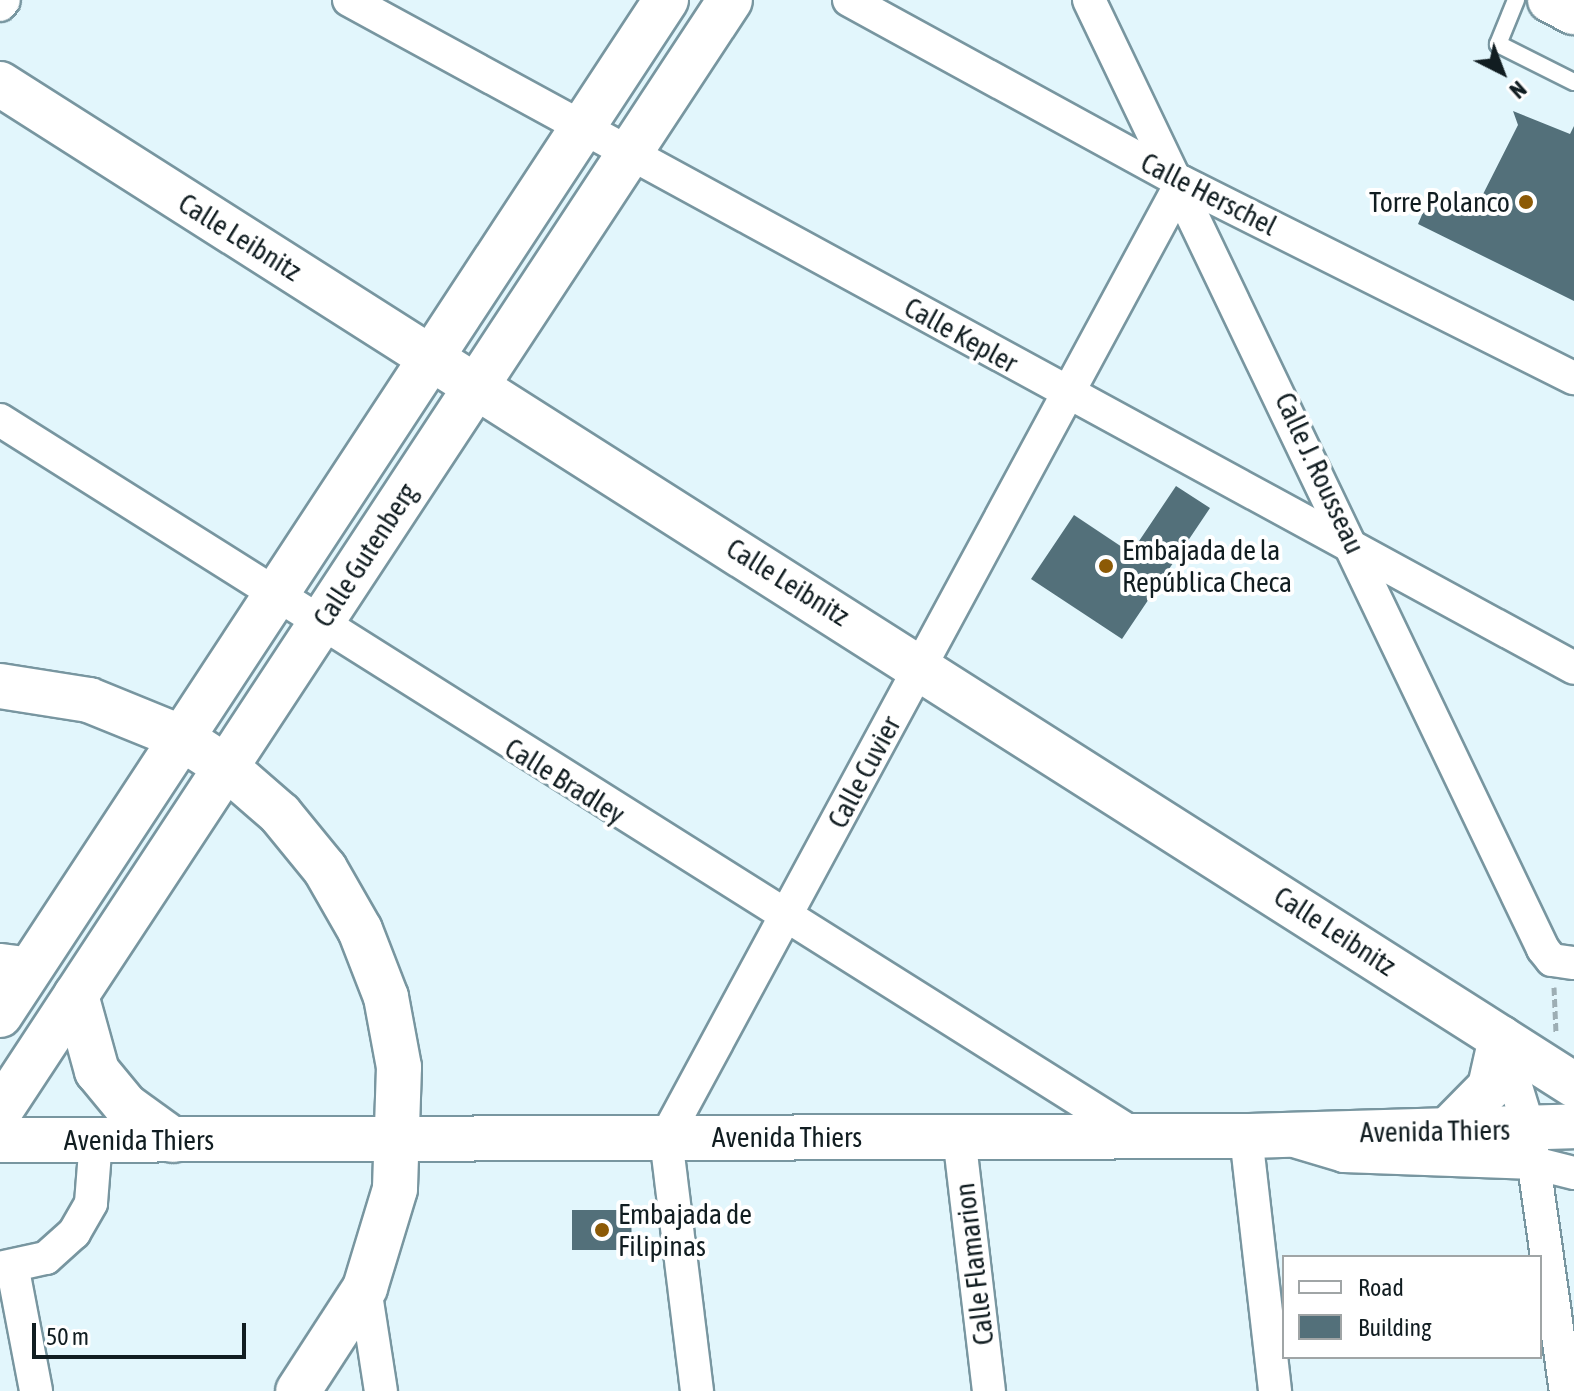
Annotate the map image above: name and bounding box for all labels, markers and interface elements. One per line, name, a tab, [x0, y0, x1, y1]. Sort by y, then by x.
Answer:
north arrow	[1462, 32, 1542, 112]
text: N	[1505, 76, 1532, 104]
street label: Calle Herschel	[1135, 145, 1283, 243]
place label: Torre Polanco	[1369, 185, 1510, 219]
street label: Calle Leibnitz	[173, 186, 307, 288]
marker: Torre Polanco	[1517, 193, 1535, 211]
street label: Calle Kepler	[899, 290, 1023, 380]
street label: Calle J. Rousseau	[1268, 387, 1372, 559]
street label: Calle Gutenberg	[306, 477, 424, 633]
street label: Calle Leibnitz	[721, 531, 855, 633]
place label: Embajada de la República Checa	[1122, 533, 1292, 599]
marker: Embajada de la República Checa	[1097, 557, 1115, 575]
street label: Calle Cuvier	[821, 710, 907, 834]
street label: Calle Bradley	[499, 731, 631, 831]
street label: Calle Leibnitz	[1268, 879, 1402, 983]
street label: Avenida Thiers	[1359, 1113, 1511, 1149]
street label: Avenida Thiers	[712, 1120, 862, 1154]
street label: Avenida Thiers	[64, 1123, 214, 1157]
street label: Calle Flamarion	[947, 1181, 1001, 1347]
place label: Embajada de Filipinas	[618, 1197, 752, 1263]
marker: Embajada de Filipinas	[593, 1221, 611, 1239]
legend	[1282, 1255, 1542, 1359]
text: Road	[1358, 1274, 1404, 1301]
scale bar	[36, 1307, 250, 1357]
text: Building	[1358, 1314, 1431, 1341]
text: 50 m	[46, 1323, 89, 1350]

